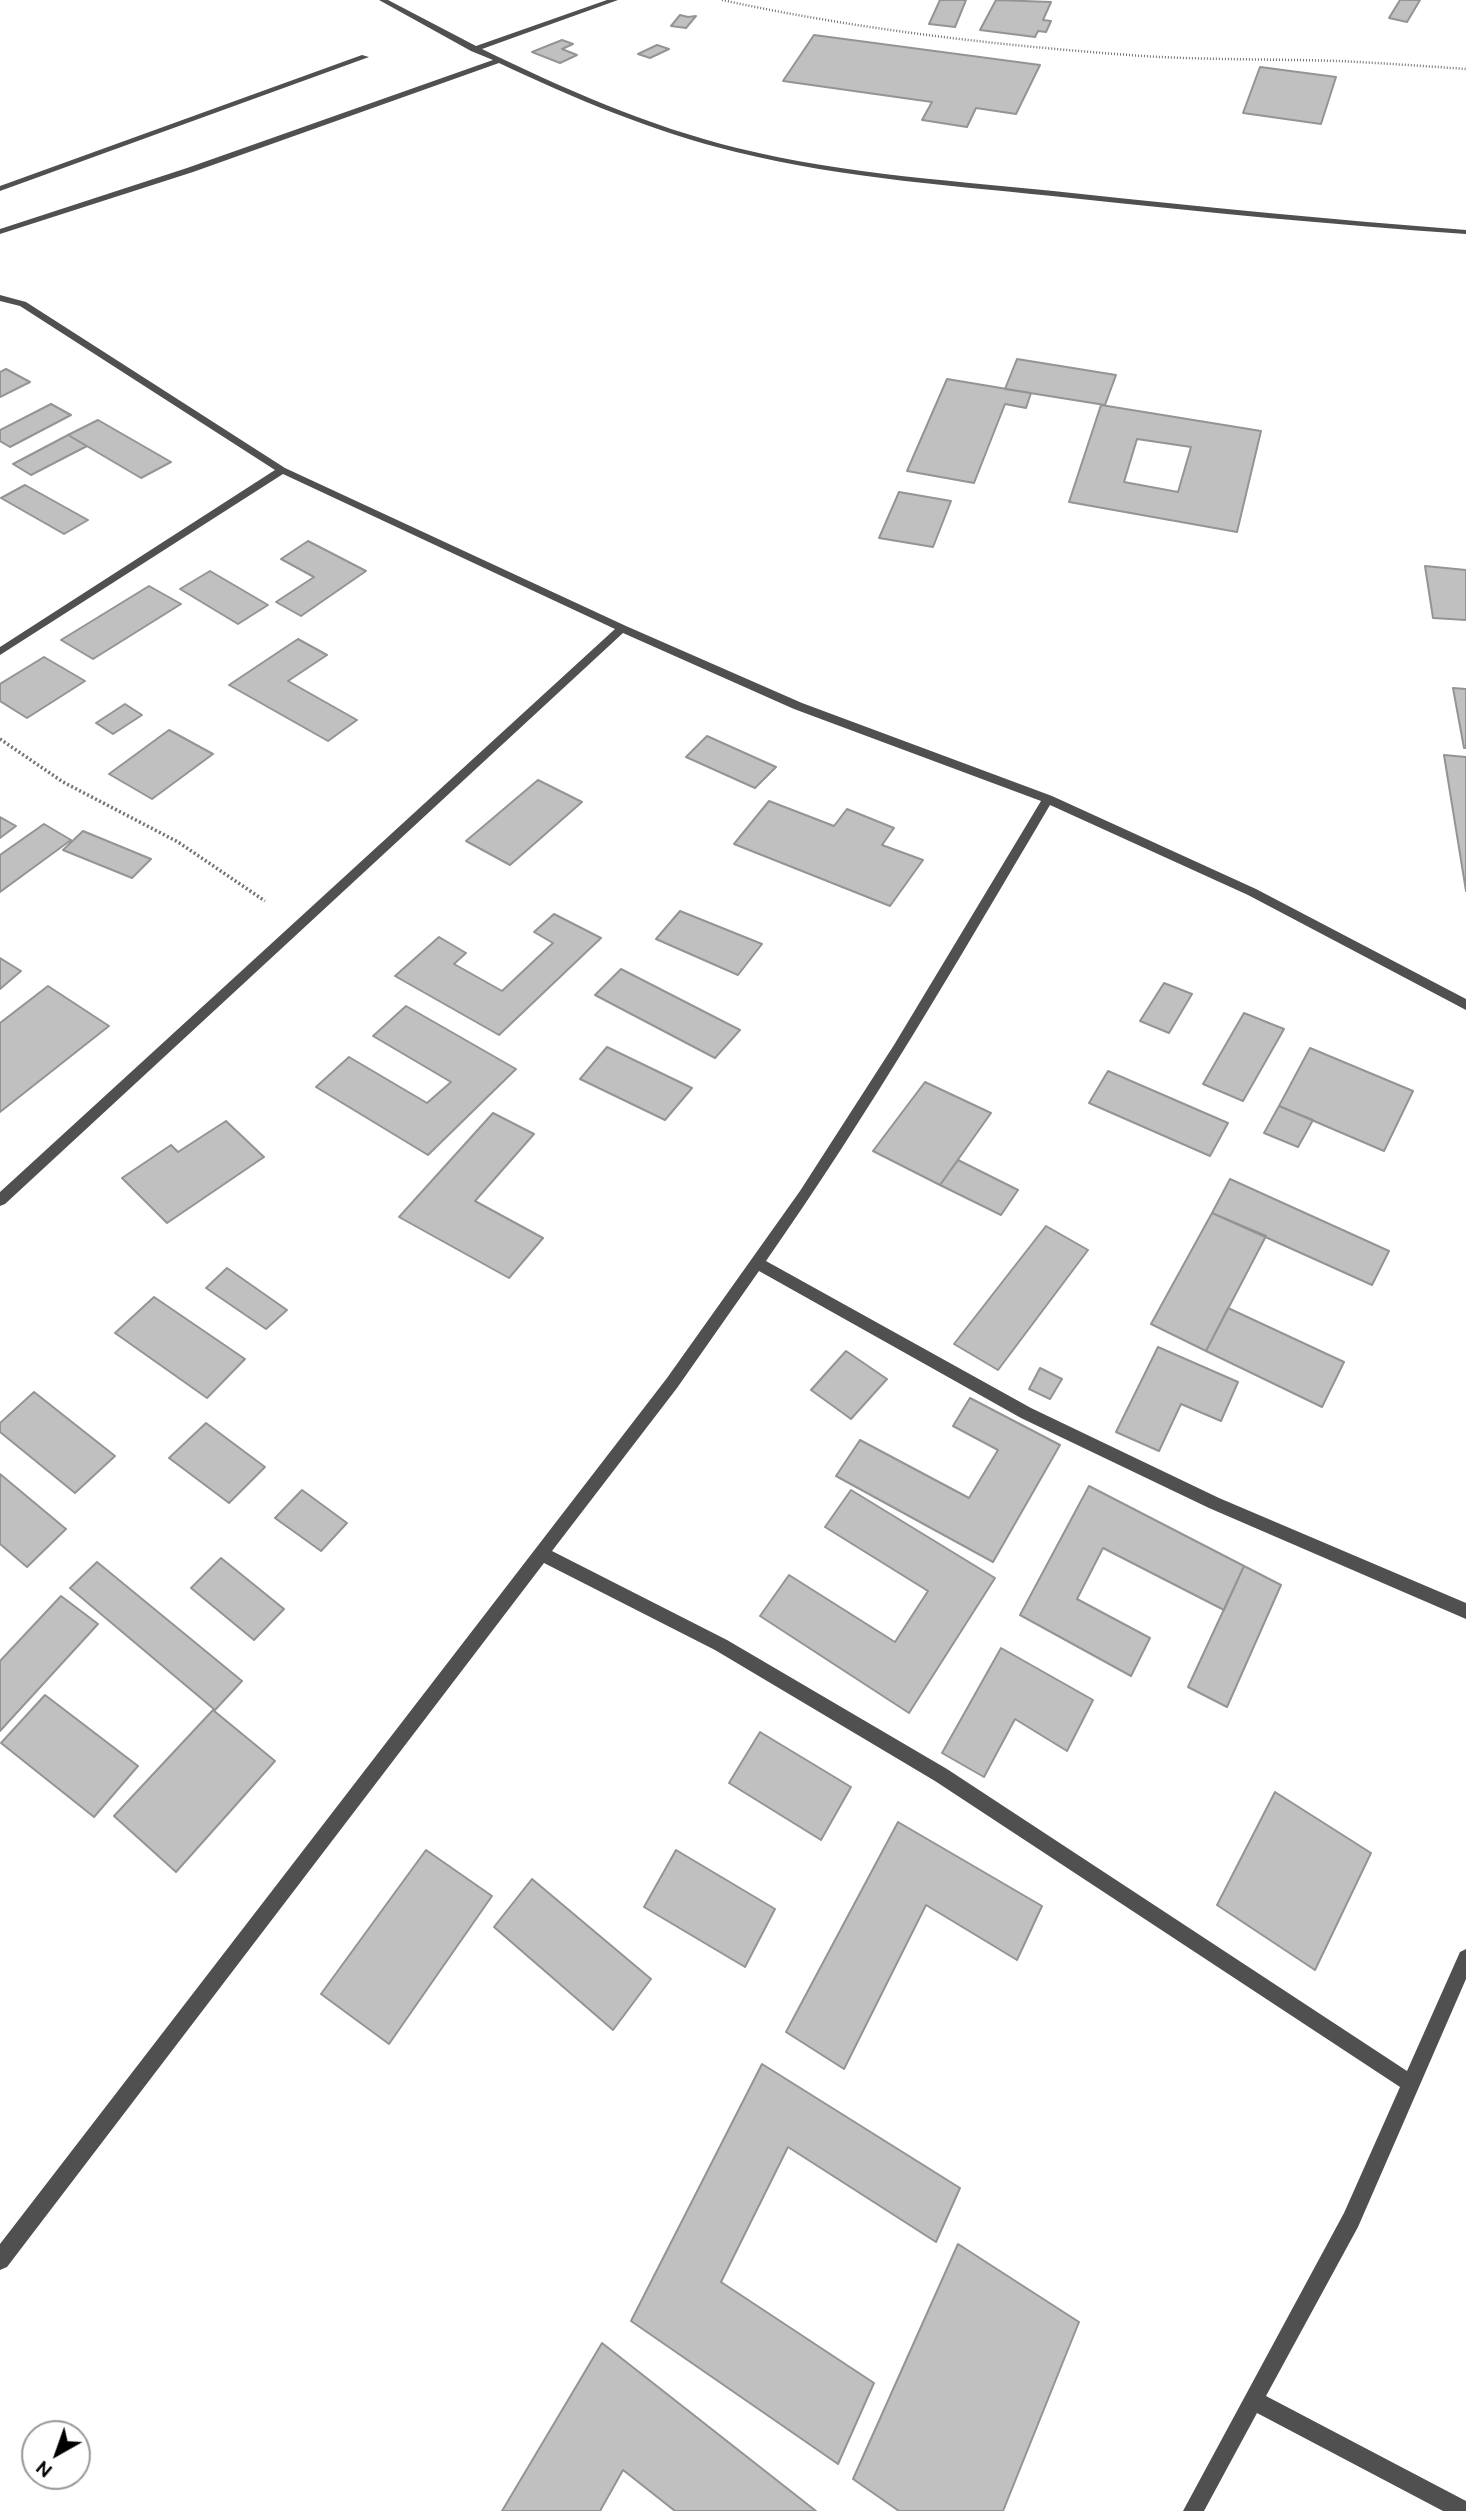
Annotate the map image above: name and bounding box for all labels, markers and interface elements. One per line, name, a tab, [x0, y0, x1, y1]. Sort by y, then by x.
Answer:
north arrow	[21, 2420, 91, 2490]
text: N	[31, 2457, 56, 2483]

